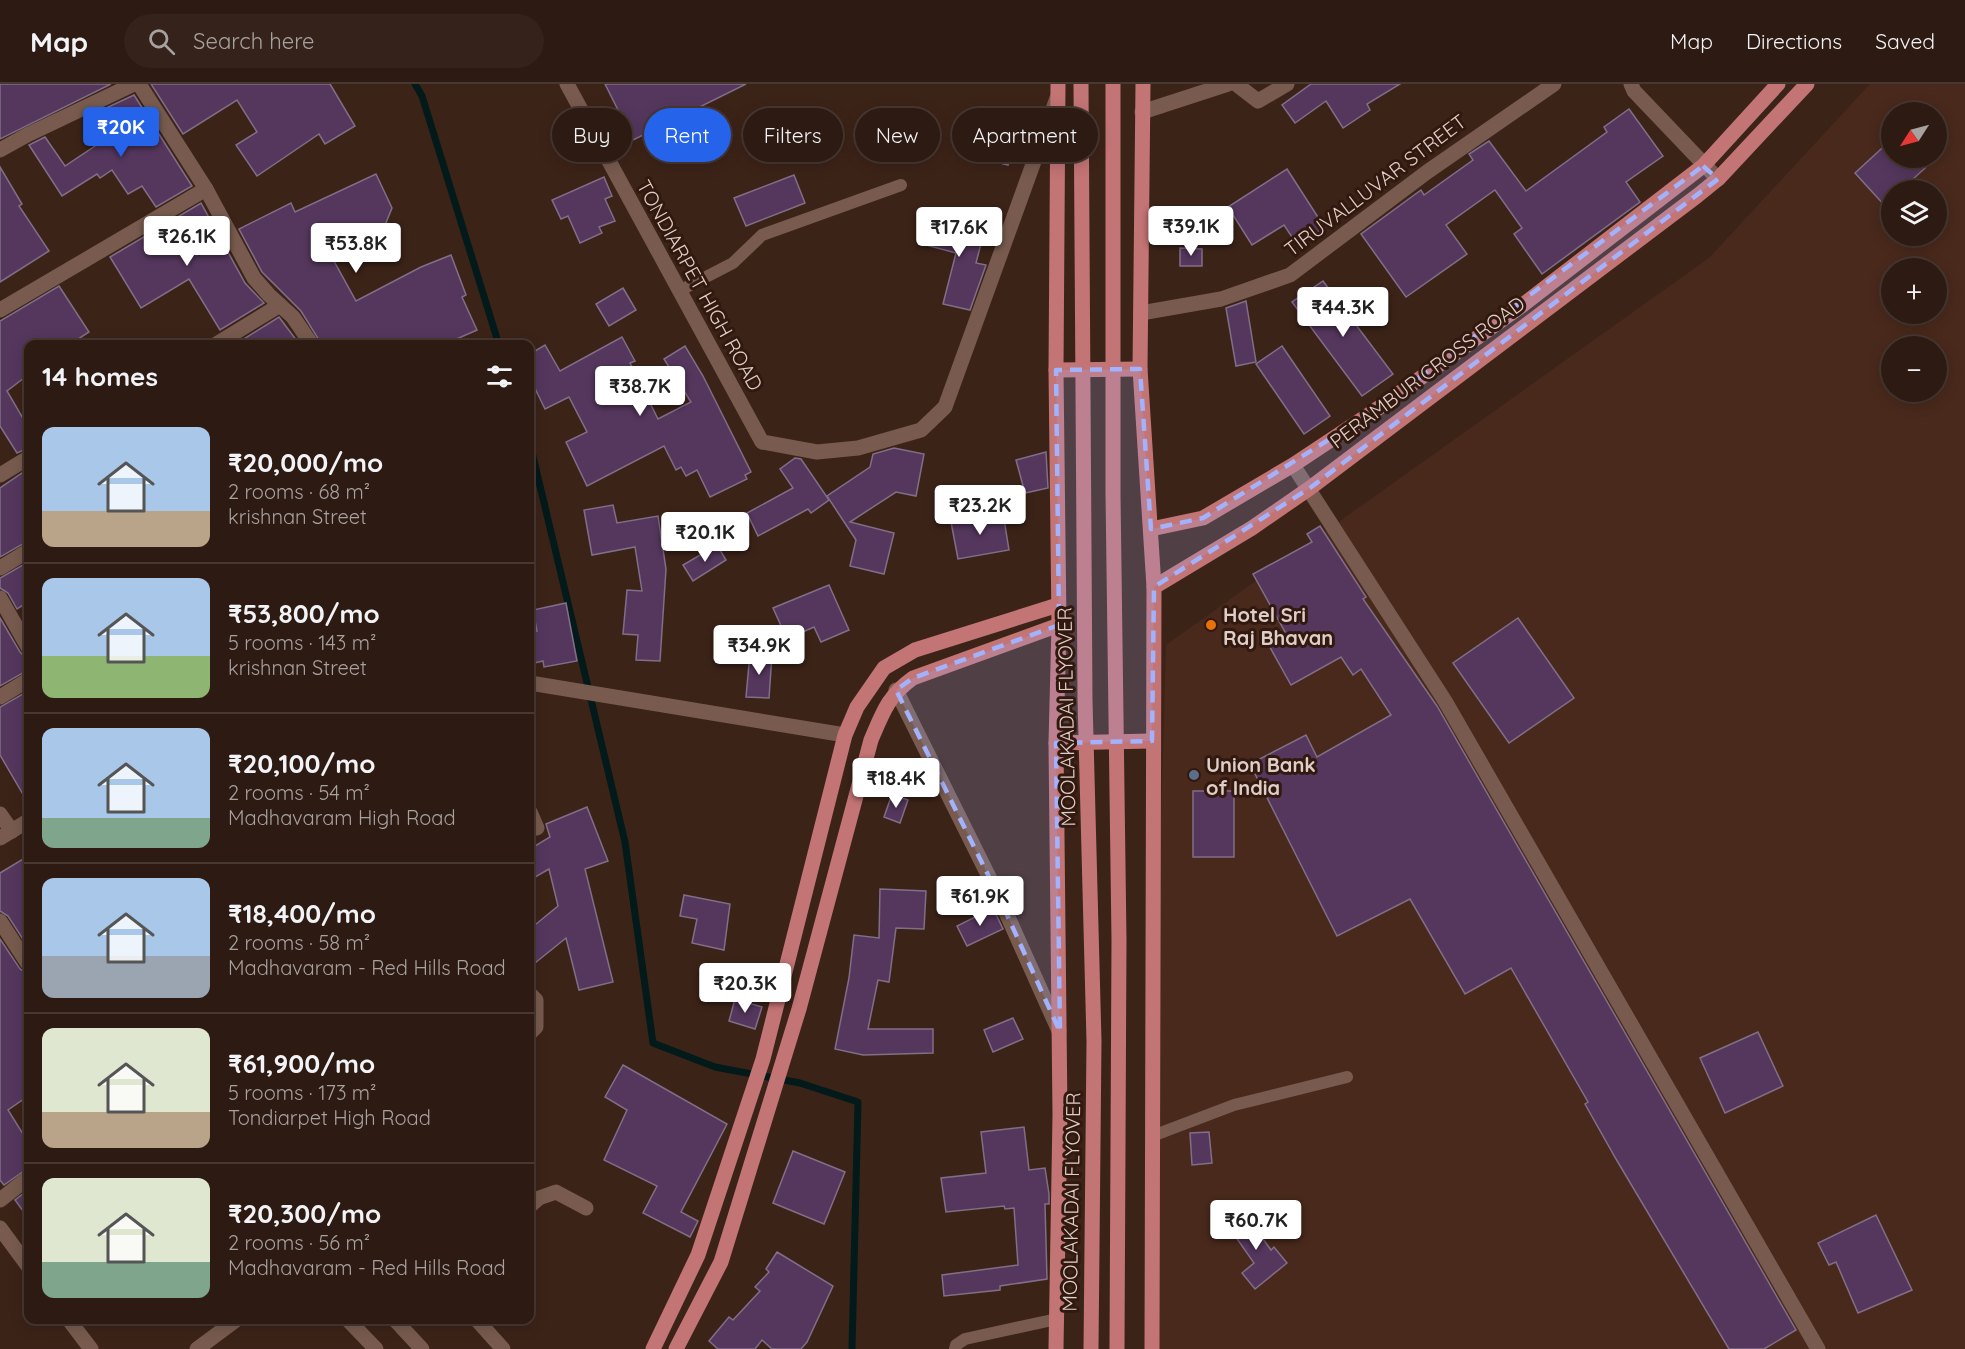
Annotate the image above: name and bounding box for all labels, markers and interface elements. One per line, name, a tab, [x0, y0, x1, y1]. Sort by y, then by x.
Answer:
search box	[124, 14, 544, 68]
text: Map	[30, 24, 88, 59]
icon: search	[145, 25, 178, 58]
text: Search here	[193, 27, 315, 55]
text: Map	[1670, 28, 1713, 54]
text: Directions	[1746, 28, 1842, 54]
text: Saved	[1875, 28, 1935, 54]
north arrow	[1881, 102, 1947, 168]
map controls	[1881, 102, 1947, 402]
pin: ₹20K	[85, 107, 157, 158]
chip: Buy	[552, 108, 632, 162]
chip: Rent	[644, 108, 731, 162]
chip: Filters	[743, 108, 843, 162]
chip: New	[855, 108, 940, 162]
chip: Apartment	[952, 108, 1098, 162]
street label: TIRUVALLUVAR STREET	[1279, 108, 1471, 262]
text: ₹20K	[97, 114, 145, 139]
street label: TONDIARPET HIGH ROAD	[632, 175, 768, 395]
button: layers	[1881, 180, 1947, 246]
pin: ₹39.1K	[1142, 206, 1240, 257]
pin: ₹17.6K	[910, 207, 1008, 258]
text: ₹39.1K	[1162, 213, 1220, 238]
text: ₹17.6K	[930, 214, 988, 239]
pin: ₹26.1K	[138, 216, 236, 267]
text: ₹26.1K	[158, 223, 216, 248]
pin: ₹53.8K	[307, 223, 405, 274]
text: ₹53.8K	[325, 230, 387, 255]
button: +	[1881, 258, 1947, 324]
pin: ₹44.3K	[1294, 287, 1392, 338]
street label: PERAMBUR CROSS ROAD	[1325, 291, 1529, 453]
text: ₹44.3K	[1311, 294, 1375, 319]
button: −	[1881, 336, 1947, 402]
text: 14 homes	[42, 360, 158, 393]
icon: filters	[483, 360, 516, 393]
pin: ₹38.7K	[591, 366, 689, 417]
text: ₹38.7K	[609, 373, 671, 398]
text: ₹20,000/mo	[228, 446, 383, 479]
icon: home	[90, 451, 162, 523]
text: 2 rooms · 68 m²	[228, 479, 370, 504]
pin: ₹23.2K	[931, 485, 1029, 536]
text: ₹23.2K	[949, 492, 1011, 517]
text: krishnan Street	[228, 504, 367, 529]
pin: ₹20.1K	[656, 512, 754, 563]
text: ₹20.1K	[675, 519, 735, 544]
text: ₹53,800/mo	[228, 597, 380, 630]
icon: home	[90, 602, 162, 674]
place label: Hotel Sri Raj Bhavan	[1223, 602, 1333, 650]
street label: MOOLAKADAI FLYOVER	[1052, 607, 1080, 827]
marker: Hotel Sri Raj Bhavan	[1204, 618, 1218, 632]
pin: ₹34.9K	[710, 625, 808, 676]
text: 5 rooms · 143 m²	[228, 630, 376, 655]
text: ₹34.9K	[728, 632, 791, 657]
text: krishnan Street	[228, 655, 367, 680]
text: ₹20,100/mo	[228, 747, 375, 780]
icon: home	[90, 752, 162, 824]
place label: Union Bank of India	[1206, 752, 1316, 800]
pin: ₹18.4K	[847, 758, 945, 809]
text: ₹18.4K	[866, 765, 926, 790]
marker: Union Bank of India	[1187, 768, 1201, 782]
text: 2 rooms · 54 m²	[228, 780, 370, 805]
text: Madhavaram High Road	[228, 805, 456, 830]
pin: ₹61.9K	[931, 876, 1029, 927]
text: ₹61.9K	[951, 883, 1009, 908]
text: ₹18,400/mo	[228, 897, 376, 930]
icon: home	[90, 902, 162, 974]
text: 2 rooms · 58 m²	[228, 930, 370, 955]
text: Madhavaram - Red Hills Road	[228, 955, 506, 980]
pin: ₹20.3K	[696, 963, 794, 1014]
text: ₹20.3K	[713, 970, 777, 995]
text: ₹61,900/mo	[228, 1047, 375, 1080]
icon: home	[90, 1052, 162, 1124]
text: 5 rooms · 173 m²	[228, 1080, 376, 1105]
street label: MOOLAKADAI FLYOVER	[1057, 1092, 1085, 1312]
text: Tondiarpet High Road	[228, 1105, 431, 1130]
text: ₹20,300/mo	[228, 1197, 381, 1230]
pin: ₹60.7K	[1207, 1200, 1305, 1251]
icon: home	[90, 1202, 162, 1274]
text: ₹60.7K	[1224, 1207, 1288, 1232]
text: 2 rooms · 56 m²	[228, 1230, 370, 1255]
text: Madhavaram - Red Hills Road	[228, 1255, 506, 1280]

